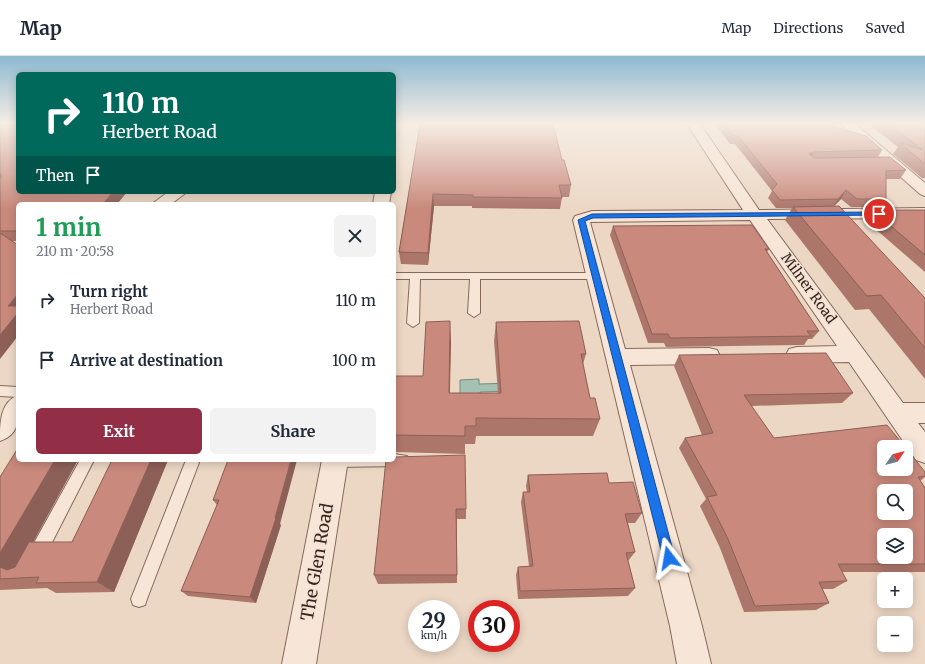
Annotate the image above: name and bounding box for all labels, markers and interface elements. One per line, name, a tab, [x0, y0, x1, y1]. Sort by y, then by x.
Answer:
text: Map	[20, 16, 62, 40]
text: Map	[721, 19, 751, 37]
text: Directions	[773, 19, 843, 37]
text: Saved	[865, 19, 905, 37]
text: 110 m	[102, 85, 179, 121]
icon: right	[36, 88, 88, 140]
text: Herbert Road	[102, 120, 217, 143]
icon: arrive	[82, 164, 104, 186]
text: Then	[36, 166, 74, 185]
pin	[862, 197, 896, 231]
icon: arrive	[868, 203, 890, 225]
text: 1 min	[36, 212, 101, 243]
button: close	[334, 215, 376, 257]
text: 210 m · 20:58	[36, 243, 114, 260]
street label: Milner Road	[777, 249, 841, 327]
text: Turn right	[70, 282, 148, 301]
icon: right	[36, 289, 58, 311]
text: 110 m	[335, 291, 376, 310]
text: Herbert Road	[70, 301, 153, 318]
icon: arrive	[36, 349, 58, 371]
text: Arrive at destination	[70, 351, 223, 370]
text: 100 m	[332, 351, 376, 370]
button: Exit	[36, 408, 202, 454]
button: Share	[210, 408, 376, 454]
north arrow	[877, 440, 913, 476]
map controls	[877, 440, 913, 652]
button: search	[877, 484, 913, 520]
street label: The Glen Road	[296, 502, 338, 622]
button: layers	[877, 528, 913, 564]
position arrow	[648, 537, 690, 579]
button: +	[877, 572, 913, 608]
speed limit sign: 30	[468, 600, 520, 652]
text: 29	[422, 608, 446, 633]
button: −	[877, 616, 913, 652]
text: km/h	[421, 629, 447, 642]

